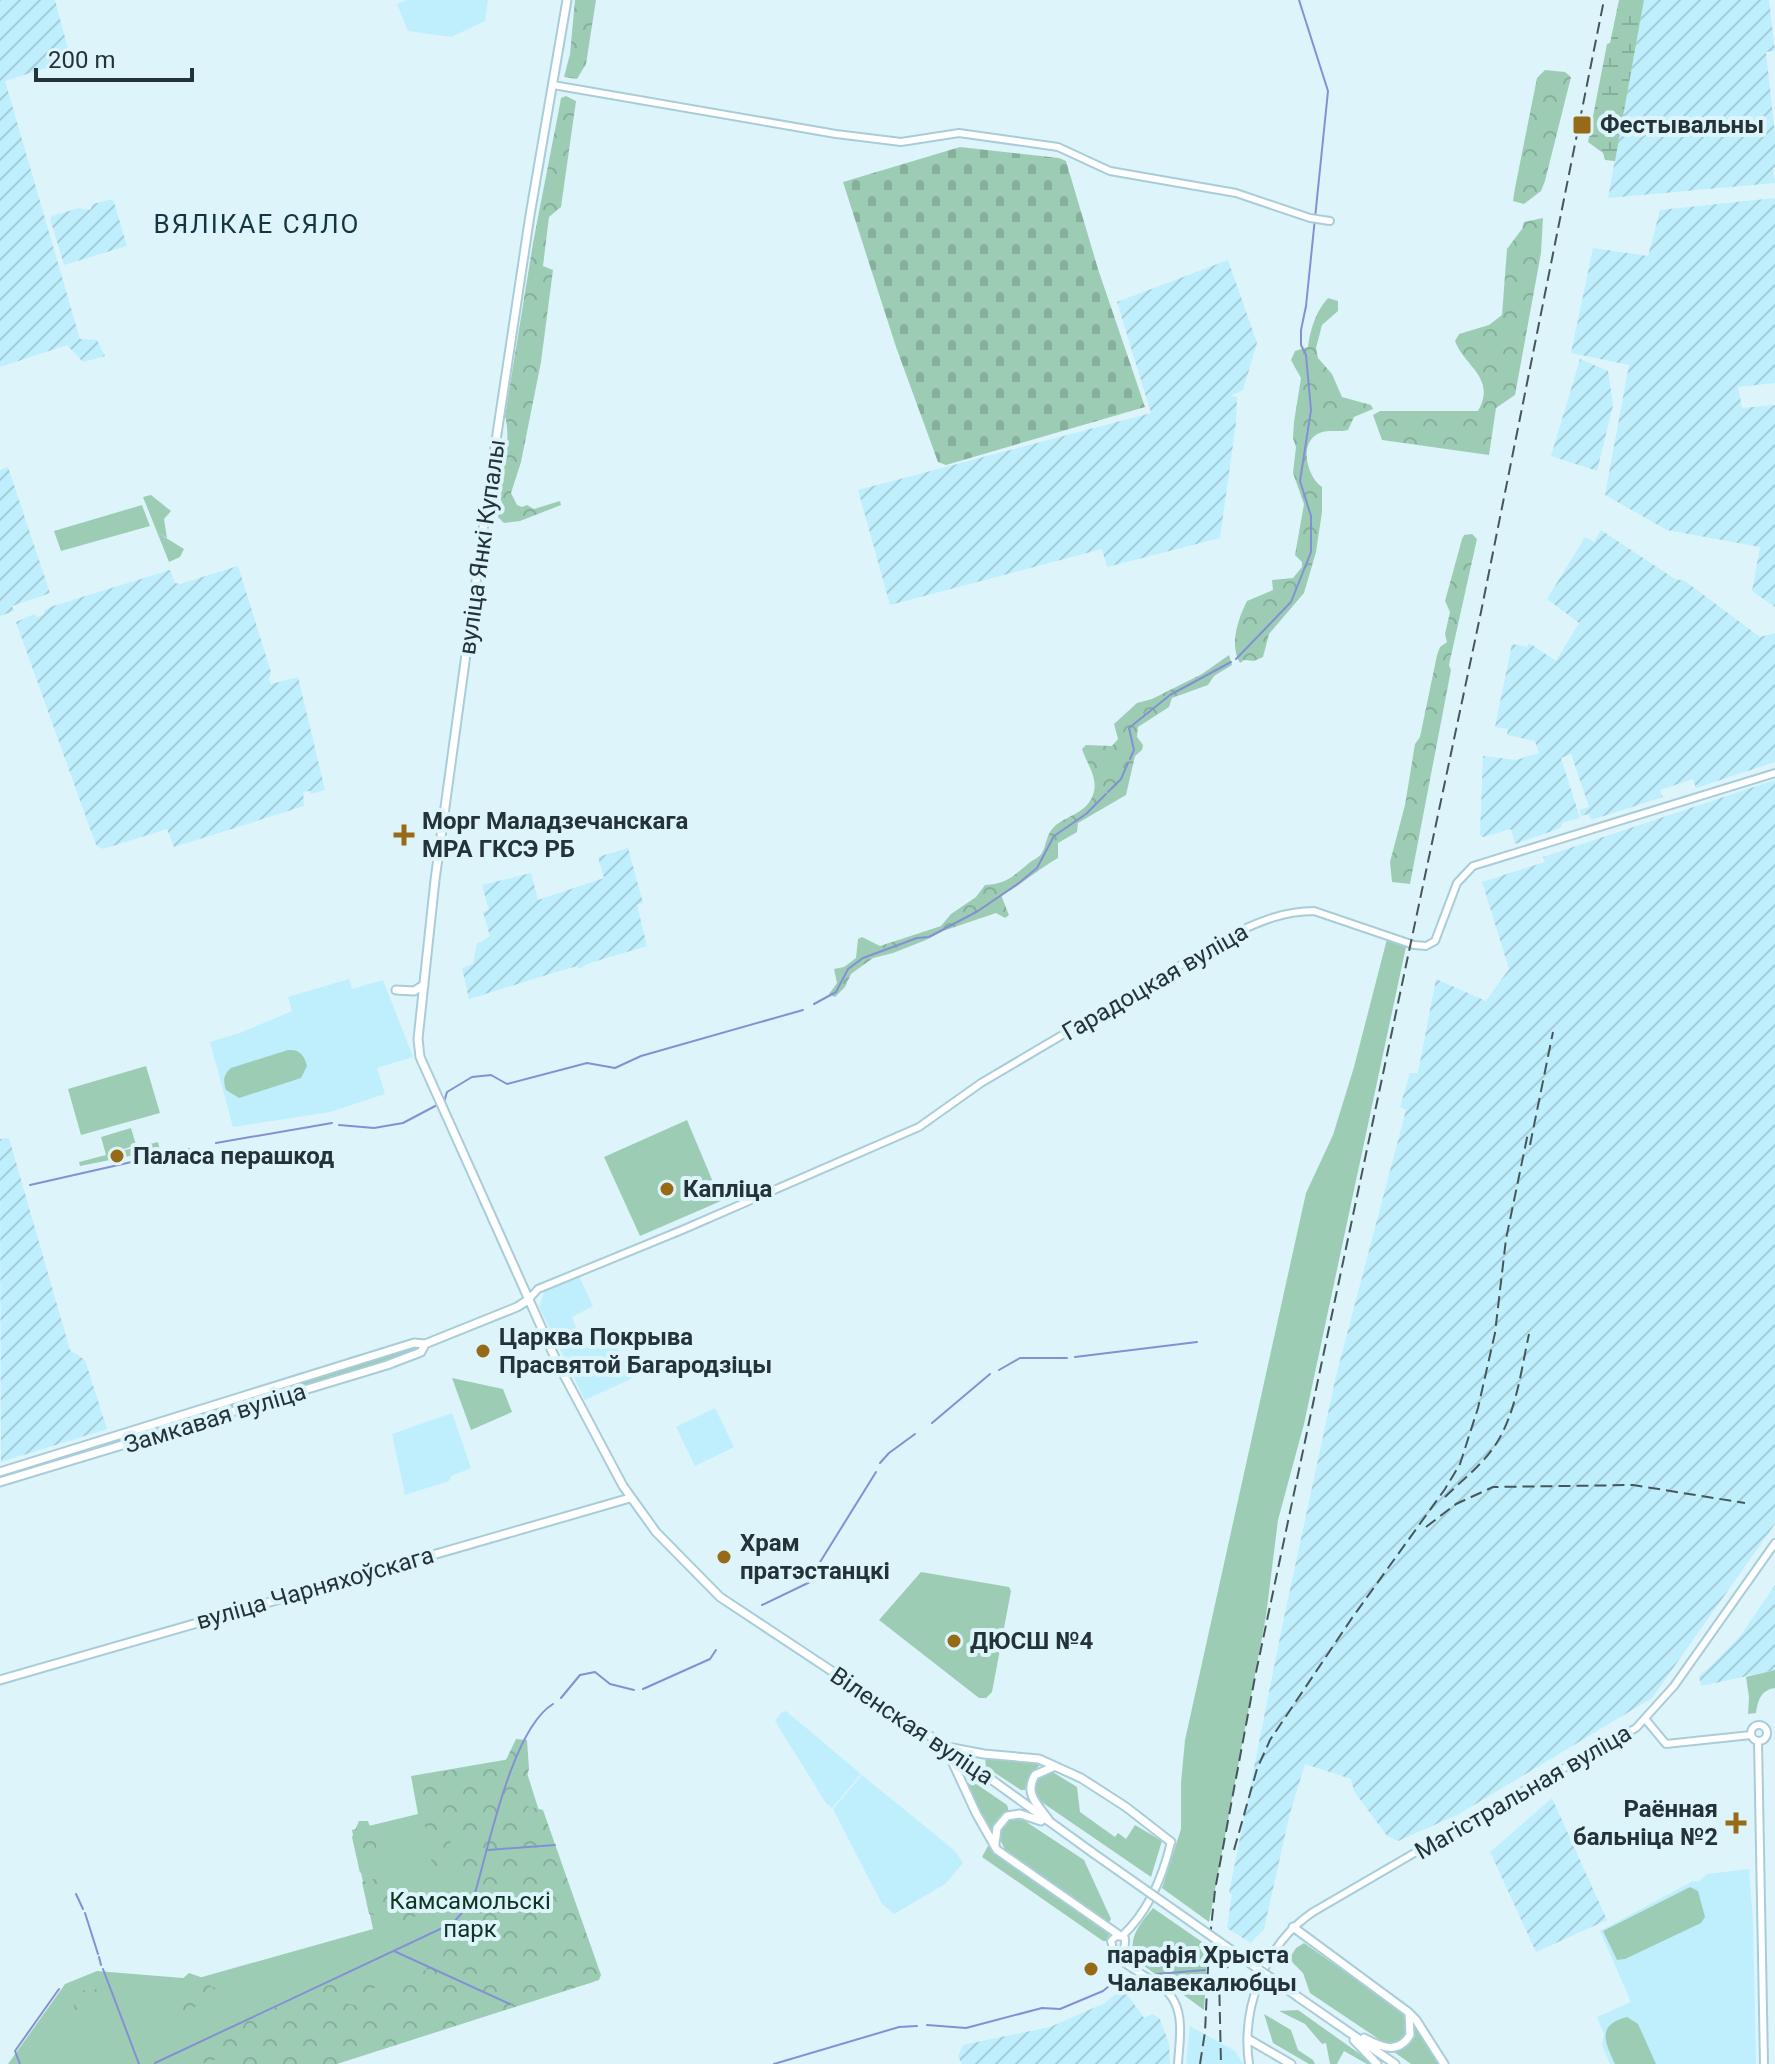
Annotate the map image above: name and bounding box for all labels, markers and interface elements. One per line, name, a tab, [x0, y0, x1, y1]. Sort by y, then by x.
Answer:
scale bar	[36, 32, 192, 82]
text: 200 m	[48, 46, 115, 74]
place label: Фестывальны	[1600, 111, 1764, 139]
marker: Фестывальны	[1571, 114, 1593, 136]
district label: ВЯЛІКАЕ СЯЛО	[154, 209, 360, 239]
street label: вуліца Янкі Купалы	[453, 438, 511, 656]
place label: Морг Маладзечанскага МРА ГКСЭ РБ	[422, 807, 688, 863]
marker: Морг Маладзечанскага МРА ГКСЭ РБ	[393, 824, 415, 846]
street label: Гарадоцкая вуліца	[1057, 918, 1253, 1046]
place label: Паласа перашкод	[133, 1142, 334, 1170]
marker: Паласа перашкод	[108, 1147, 126, 1165]
place label: Капліца	[683, 1175, 773, 1203]
marker: Капліца	[658, 1180, 676, 1198]
place label: Царква Покрыва Прасвятой Багародзіцы	[499, 1323, 772, 1379]
marker: Царква Покрыва Прасвятой Багародзіцы	[474, 1342, 492, 1360]
street label: Замкавая вуліца	[121, 1377, 309, 1459]
place label: Храм пратэстанцкі	[740, 1529, 890, 1585]
street label: вуліца Чарняхоўскага	[193, 1541, 437, 1635]
marker: Храм пратэстанцкі	[715, 1548, 733, 1566]
place label: ДЮСШ №4	[970, 1627, 1094, 1655]
marker: ДЮСШ №4	[945, 1632, 963, 1650]
street label: Віленская вуліца	[825, 1661, 999, 1791]
street label: Магістральная вуліца	[1410, 1719, 1636, 1865]
place label: Раённая бальніца №2	[1573, 1795, 1718, 1851]
marker: Раённая бальніца №2	[1725, 1812, 1747, 1834]
park label: Камсамольскі парк	[389, 1887, 551, 1943]
place label: парафія Хрыста Чалавекалюбцы	[1107, 1941, 1297, 1997]
marker: парафія Хрыста Чалавекалюбцы	[1082, 1960, 1100, 1978]

